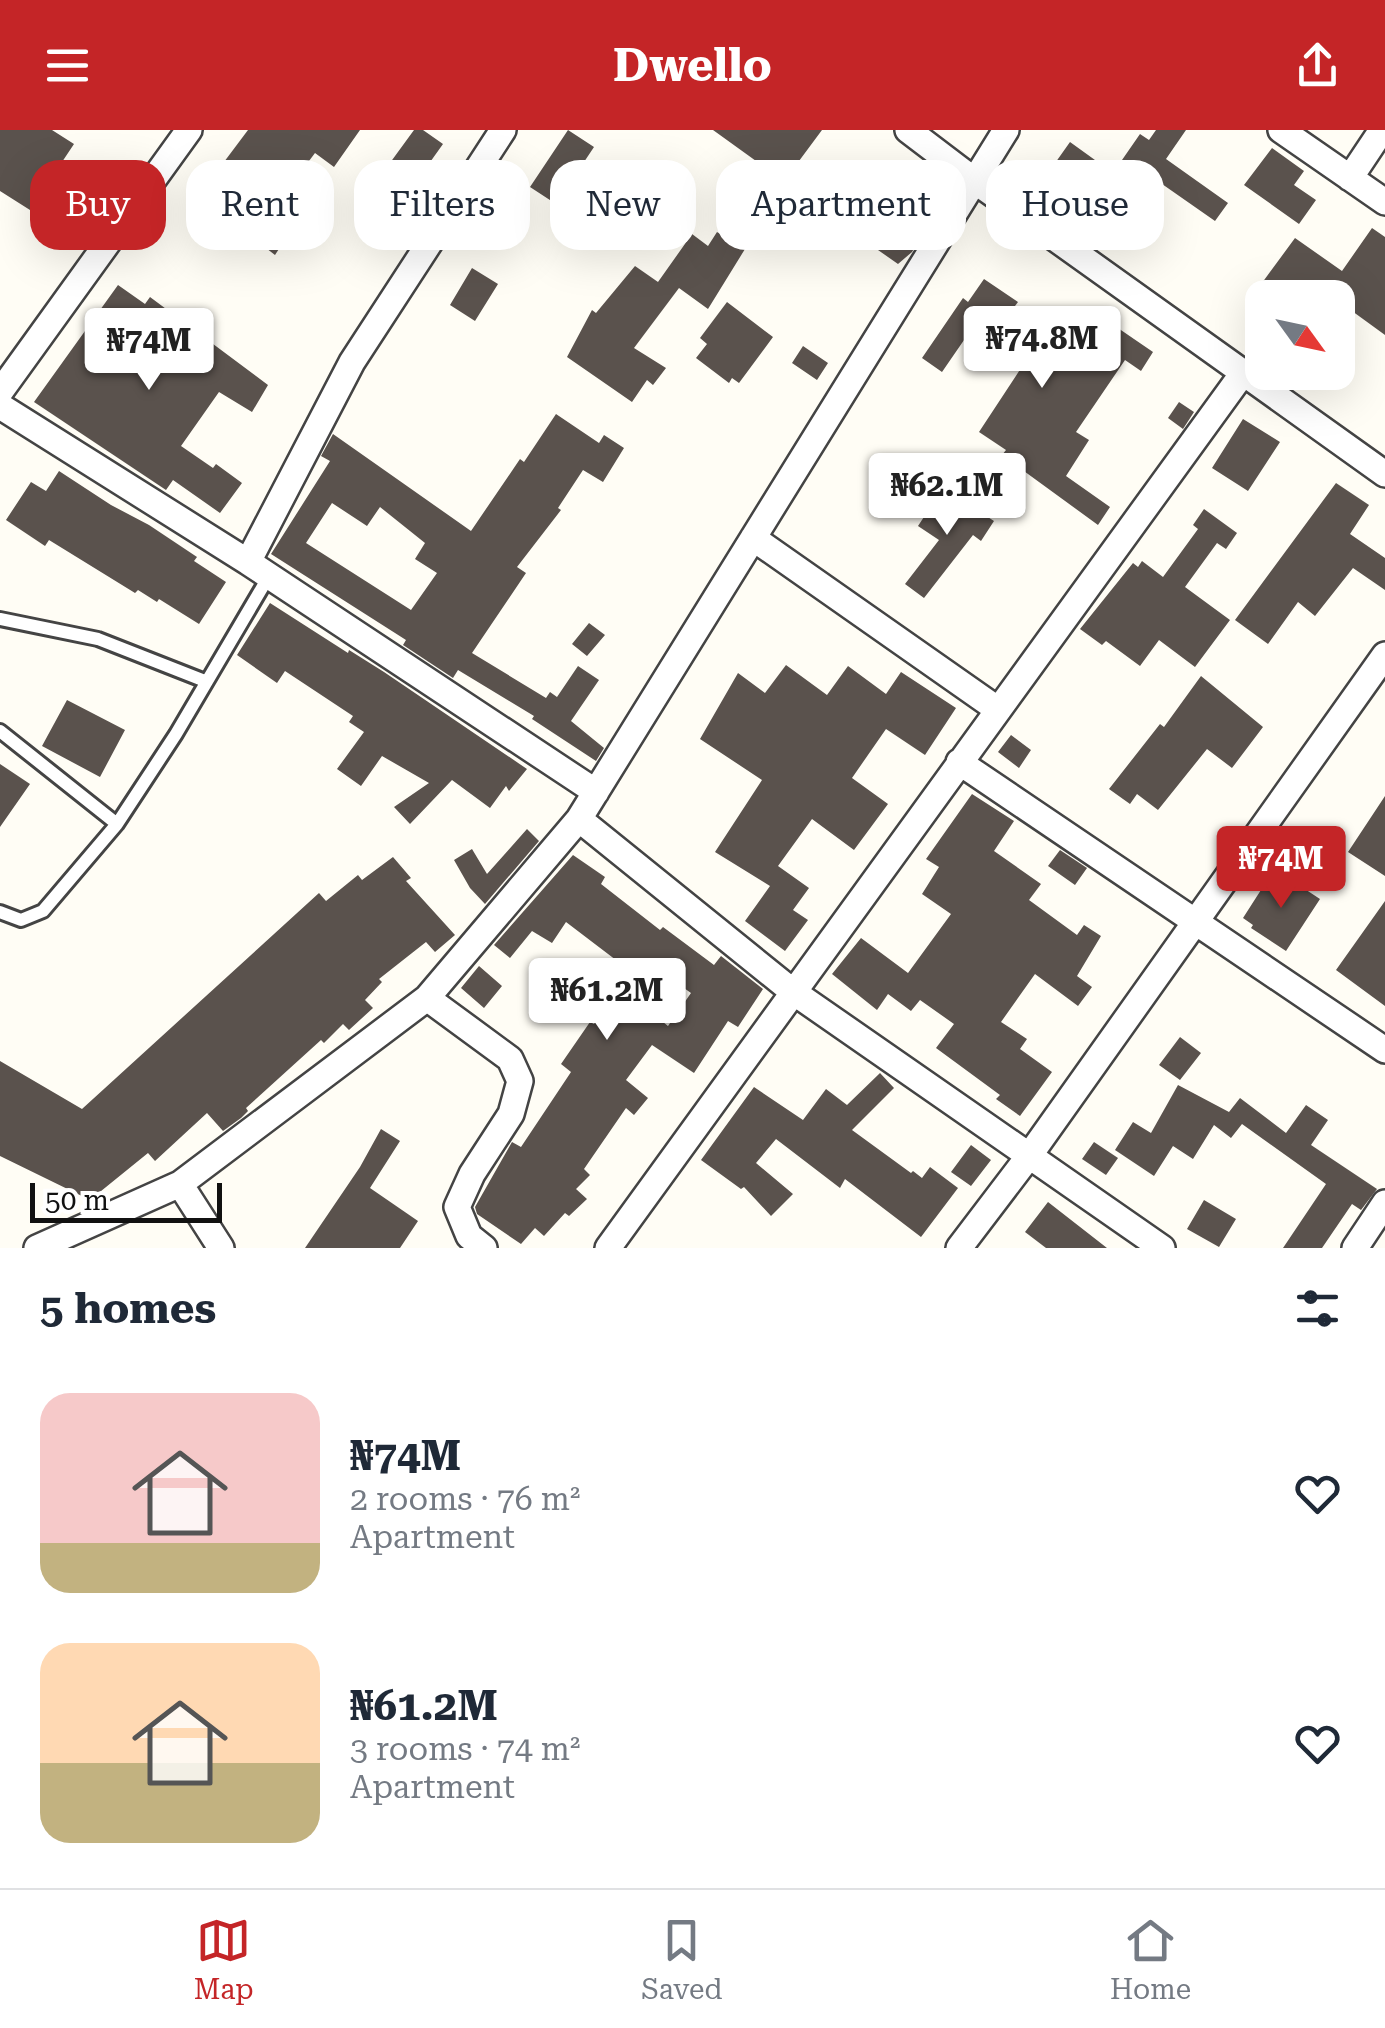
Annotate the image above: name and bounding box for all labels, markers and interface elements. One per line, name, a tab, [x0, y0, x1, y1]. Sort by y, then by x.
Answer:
icon: menu	[40, 38, 95, 93]
icon: share	[1290, 38, 1345, 93]
text: Dwello	[613, 39, 772, 92]
chip: Buy	[30, 160, 166, 250]
chip: Rent	[186, 160, 334, 250]
chip: Filters	[354, 160, 530, 250]
chip: New	[550, 160, 696, 250]
chip: Apartment	[716, 160, 966, 250]
chip: House	[986, 160, 1164, 250]
north arrow	[1245, 280, 1355, 390]
map controls	[1245, 280, 1355, 390]
pin: ₦74.8M	[961, 306, 1123, 391]
pin: ₦74M	[90, 308, 208, 393]
text: ₦74.8M	[986, 319, 1098, 357]
text: ₦74M	[107, 321, 191, 359]
pin: ₦62.1M	[866, 453, 1028, 538]
text: ₦62.1M	[891, 466, 1003, 504]
pin: ₦74M	[1222, 826, 1340, 911]
text: ₦74M	[1239, 839, 1323, 877]
pin: ₦61.2M	[526, 958, 688, 1043]
text: ₦61.2M	[551, 971, 663, 1009]
scale bar	[30, 1178, 222, 1222]
text: 50 m	[45, 1184, 109, 1217]
icon: filters	[1290, 1281, 1345, 1336]
text: 5 homes	[40, 1284, 216, 1333]
text: ₦74M	[350, 1431, 461, 1480]
icon: home	[120, 1433, 240, 1553]
icon: heart	[1290, 1466, 1345, 1521]
text: 2 rooms · 76 m²	[350, 1480, 580, 1518]
text: Apartment	[350, 1518, 515, 1556]
text: ₦61.2M	[350, 1681, 498, 1730]
icon: home	[120, 1683, 240, 1803]
icon: heart	[1290, 1716, 1345, 1771]
text: 3 rooms · 74 m²	[350, 1730, 580, 1768]
text: Apartment	[350, 1768, 515, 1806]
tab: Map	[194, 1913, 254, 2006]
tab: Saved	[641, 1913, 722, 2006]
tab: Home	[1110, 1913, 1191, 2006]

